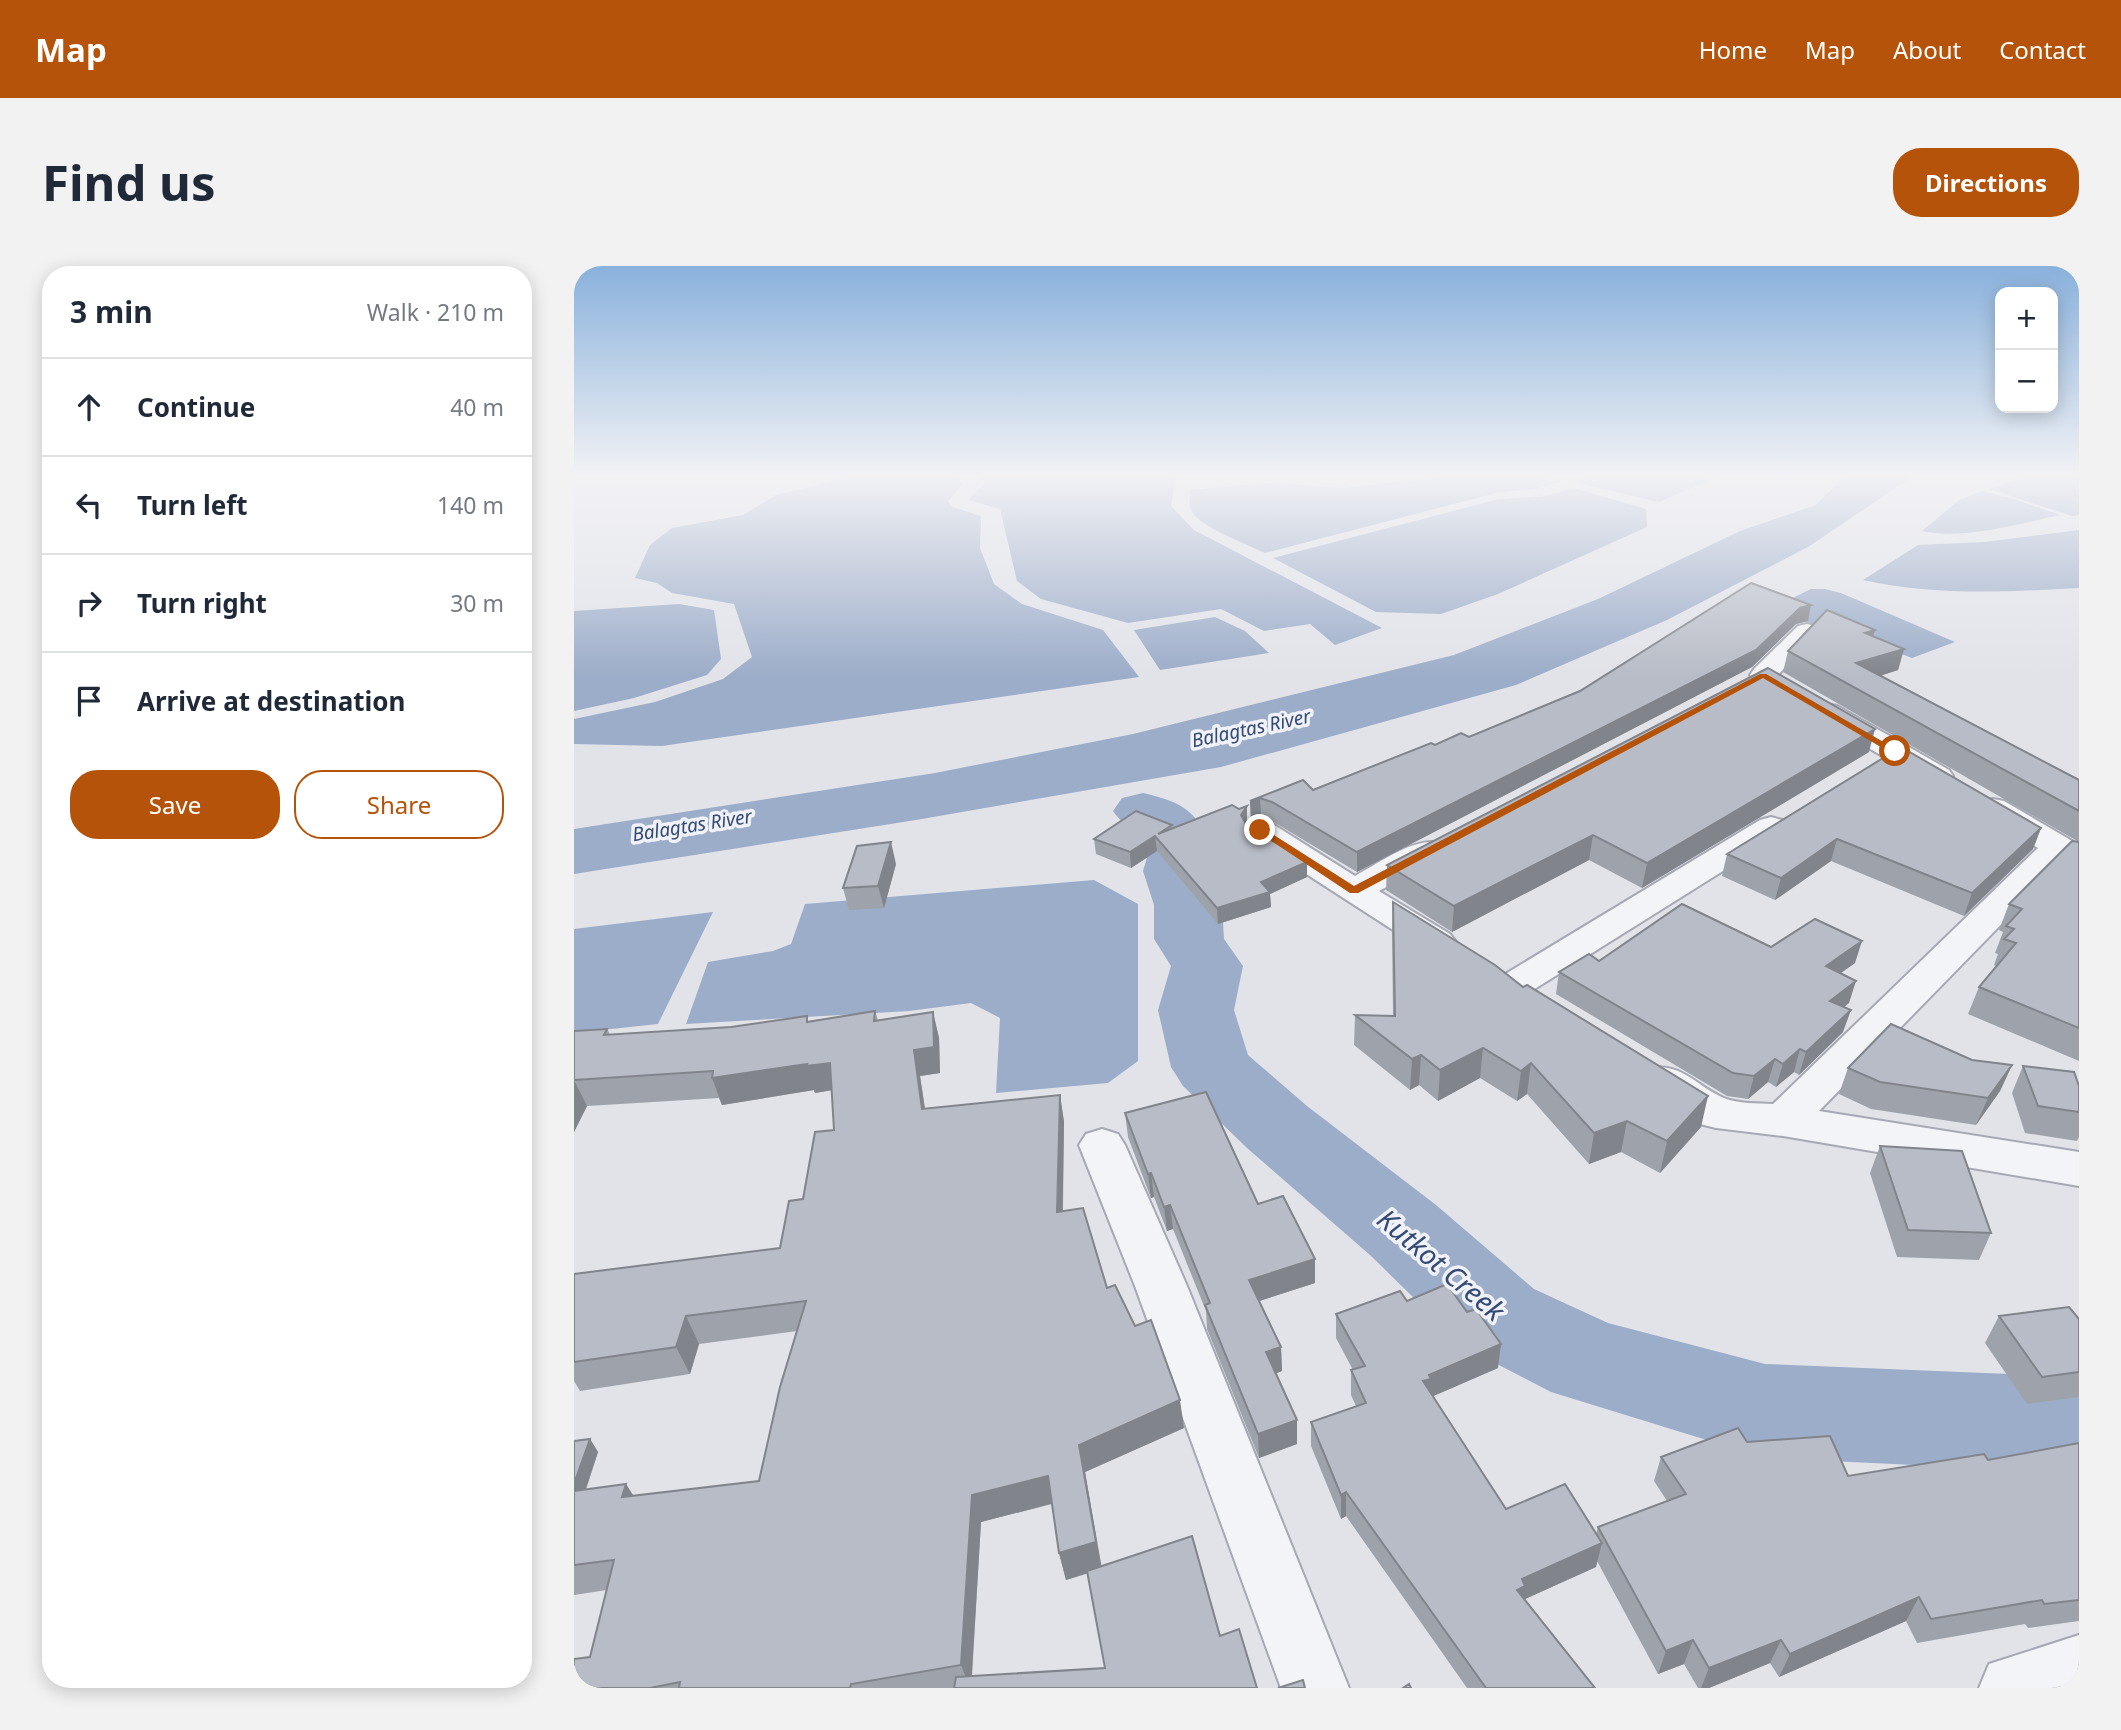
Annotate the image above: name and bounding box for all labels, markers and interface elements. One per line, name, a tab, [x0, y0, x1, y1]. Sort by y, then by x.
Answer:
text: Map	[35, 27, 107, 72]
text: Home	[1699, 33, 1767, 66]
text: Map	[1805, 33, 1855, 66]
text: About	[1893, 33, 1961, 66]
text: Contact	[1999, 33, 2086, 66]
button: Directions	[1893, 148, 2079, 217]
text: Find us	[42, 149, 216, 215]
map controls	[1995, 287, 2058, 413]
button: +	[1995, 287, 2058, 350]
text: 3 min	[70, 291, 153, 332]
text: Walk · 210 m	[367, 296, 504, 328]
button: −	[1995, 350, 2058, 413]
icon: ahead	[70, 388, 108, 426]
text: Continue	[137, 389, 255, 425]
text: 40 m	[450, 391, 504, 423]
icon: left	[70, 486, 108, 524]
text: Turn left	[137, 487, 248, 523]
text: 140 m	[437, 489, 504, 521]
icon: right	[70, 584, 108, 622]
text: Turn right	[137, 585, 267, 621]
text: 30 m	[450, 587, 504, 619]
icon: arrive	[70, 682, 108, 720]
text: Arrive at destination	[137, 683, 406, 719]
water label: Balagtas River	[1189, 702, 1314, 753]
route start	[1879, 735, 1910, 766]
button: Save	[70, 770, 280, 839]
button: Share	[294, 770, 504, 839]
water label: Balagtas River	[630, 802, 755, 847]
route end	[1244, 814, 1275, 845]
water label: Kutkot Creek	[1370, 1200, 1514, 1330]

